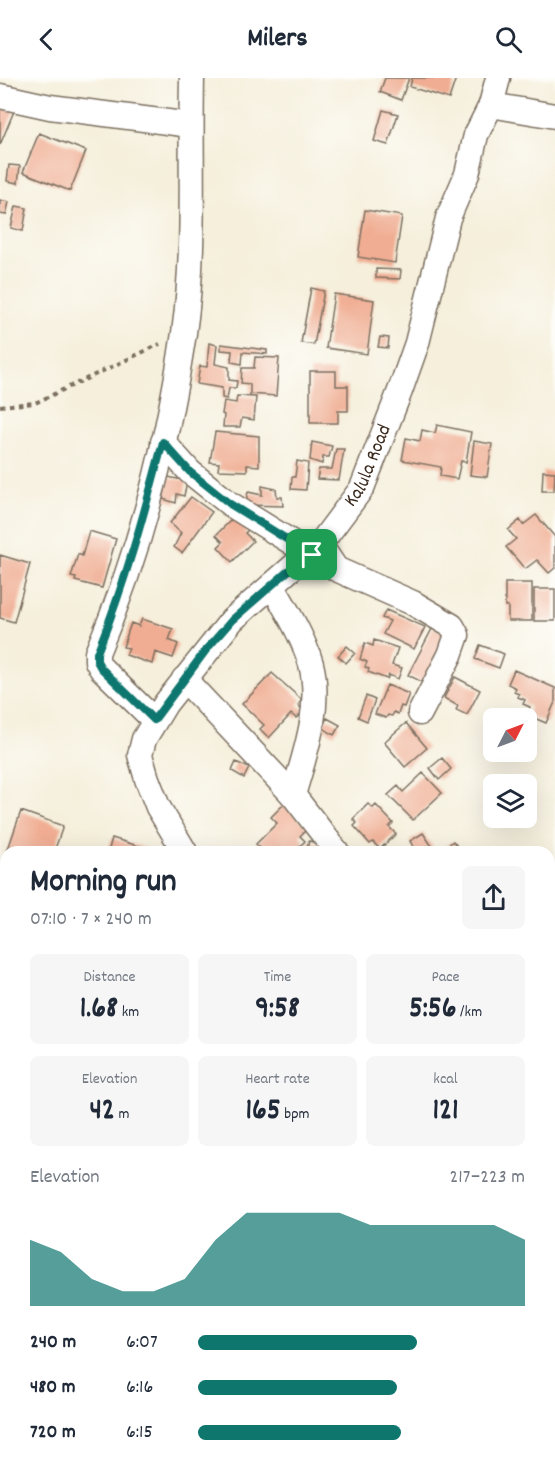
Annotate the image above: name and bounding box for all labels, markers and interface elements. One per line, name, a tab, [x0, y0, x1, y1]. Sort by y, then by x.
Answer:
text: Milers	[247, 20, 308, 59]
icon: back	[30, 23, 63, 56]
icon: search	[492, 23, 525, 56]
street label: Kalula Road	[338, 421, 399, 513]
pin	[286, 529, 337, 580]
icon: arrive	[295, 538, 328, 571]
north arrow	[483, 708, 537, 762]
map controls	[483, 708, 537, 828]
button: layers	[483, 774, 537, 828]
text: Morning run	[30, 860, 177, 907]
button: share	[462, 866, 525, 929]
text: 07:10 · 7 × 240 m	[30, 906, 152, 934]
text: Distance	[83, 966, 136, 989]
text: Time	[264, 966, 291, 989]
text: Pace	[431, 966, 460, 989]
text: 1.68	[80, 989, 118, 1032]
text: 9:58	[255, 989, 300, 1032]
text: 5:56	[409, 989, 456, 1032]
text: km	[118, 1001, 139, 1024]
text: /km	[456, 1001, 482, 1024]
text: Elevation	[82, 1068, 137, 1091]
text: Heart rate	[245, 1068, 310, 1091]
text: kcal	[433, 1068, 458, 1091]
text: 42	[89, 1091, 115, 1134]
text: 165	[245, 1091, 281, 1134]
text: 121	[432, 1091, 459, 1134]
text: m	[115, 1103, 130, 1126]
text: bpm	[281, 1103, 310, 1126]
text: Elevation	[30, 1164, 100, 1192]
text: 217–223 m	[450, 1164, 525, 1192]
text: 240 m	[30, 1329, 76, 1357]
text: 6:07	[126, 1329, 158, 1357]
text: 480 m	[30, 1374, 76, 1402]
text: 6:16	[126, 1374, 153, 1402]
text: 720 m	[30, 1419, 76, 1447]
text: 6:15	[126, 1419, 153, 1447]

